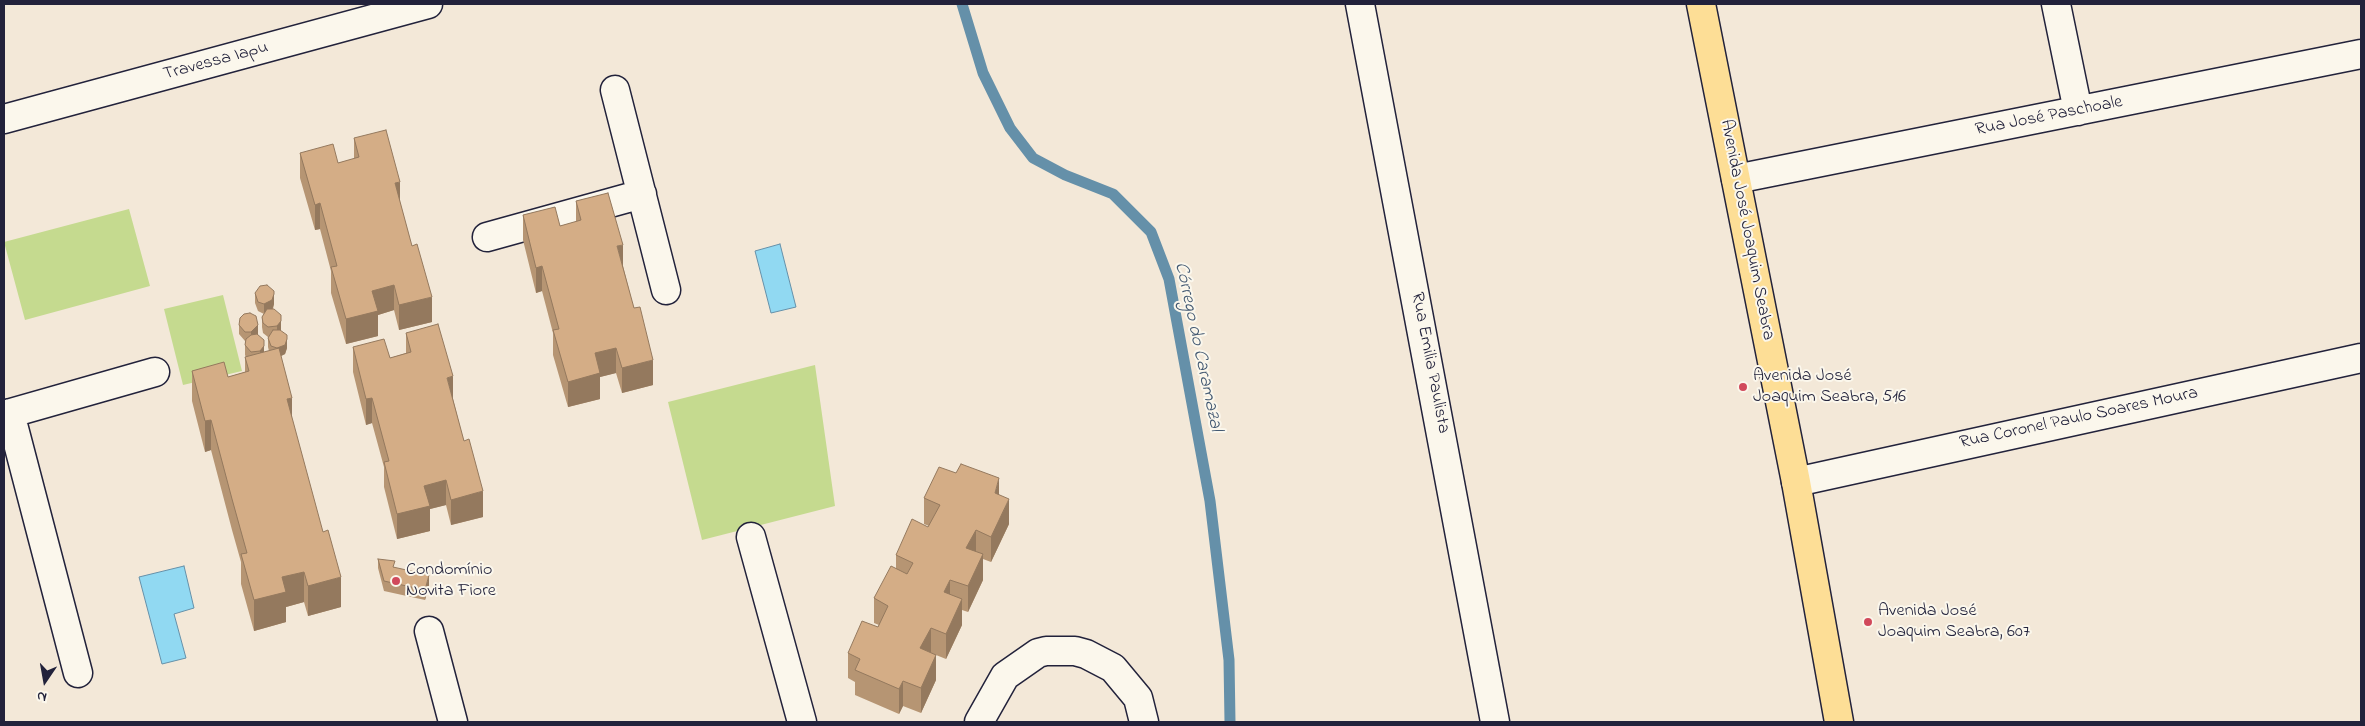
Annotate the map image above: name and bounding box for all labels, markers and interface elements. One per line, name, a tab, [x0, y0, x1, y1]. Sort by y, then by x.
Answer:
street label: Travessa Iapu	[161, 38, 271, 86]
street label: Rua José Paschoale	[1974, 92, 2124, 142]
street label: Avenida José Joaquim Seabra	[1714, 118, 1778, 342]
water label: Córrego do Caramazal	[1168, 260, 1226, 434]
street label: Rua Emilia Paulista	[1405, 291, 1453, 435]
place label: Avenida José Joaquim Seabra, 516	[1753, 366, 1906, 408]
marker: Avenida José Joaquim Seabra, 516	[1737, 381, 1749, 393]
street label: Rua Coronel Paulo Soares Moura	[1958, 383, 2200, 455]
place label: Condomínio Novita Fiore	[406, 560, 496, 602]
marker: Condomínio Novita Fiore	[390, 575, 402, 587]
place label: Avenida José Joaquim Seabra, 607	[1878, 601, 2030, 644]
marker: Avenida José Joaquim Seabra, 607	[1862, 616, 1874, 628]
north arrow	[20, 656, 70, 706]
text: N	[35, 685, 49, 707]

